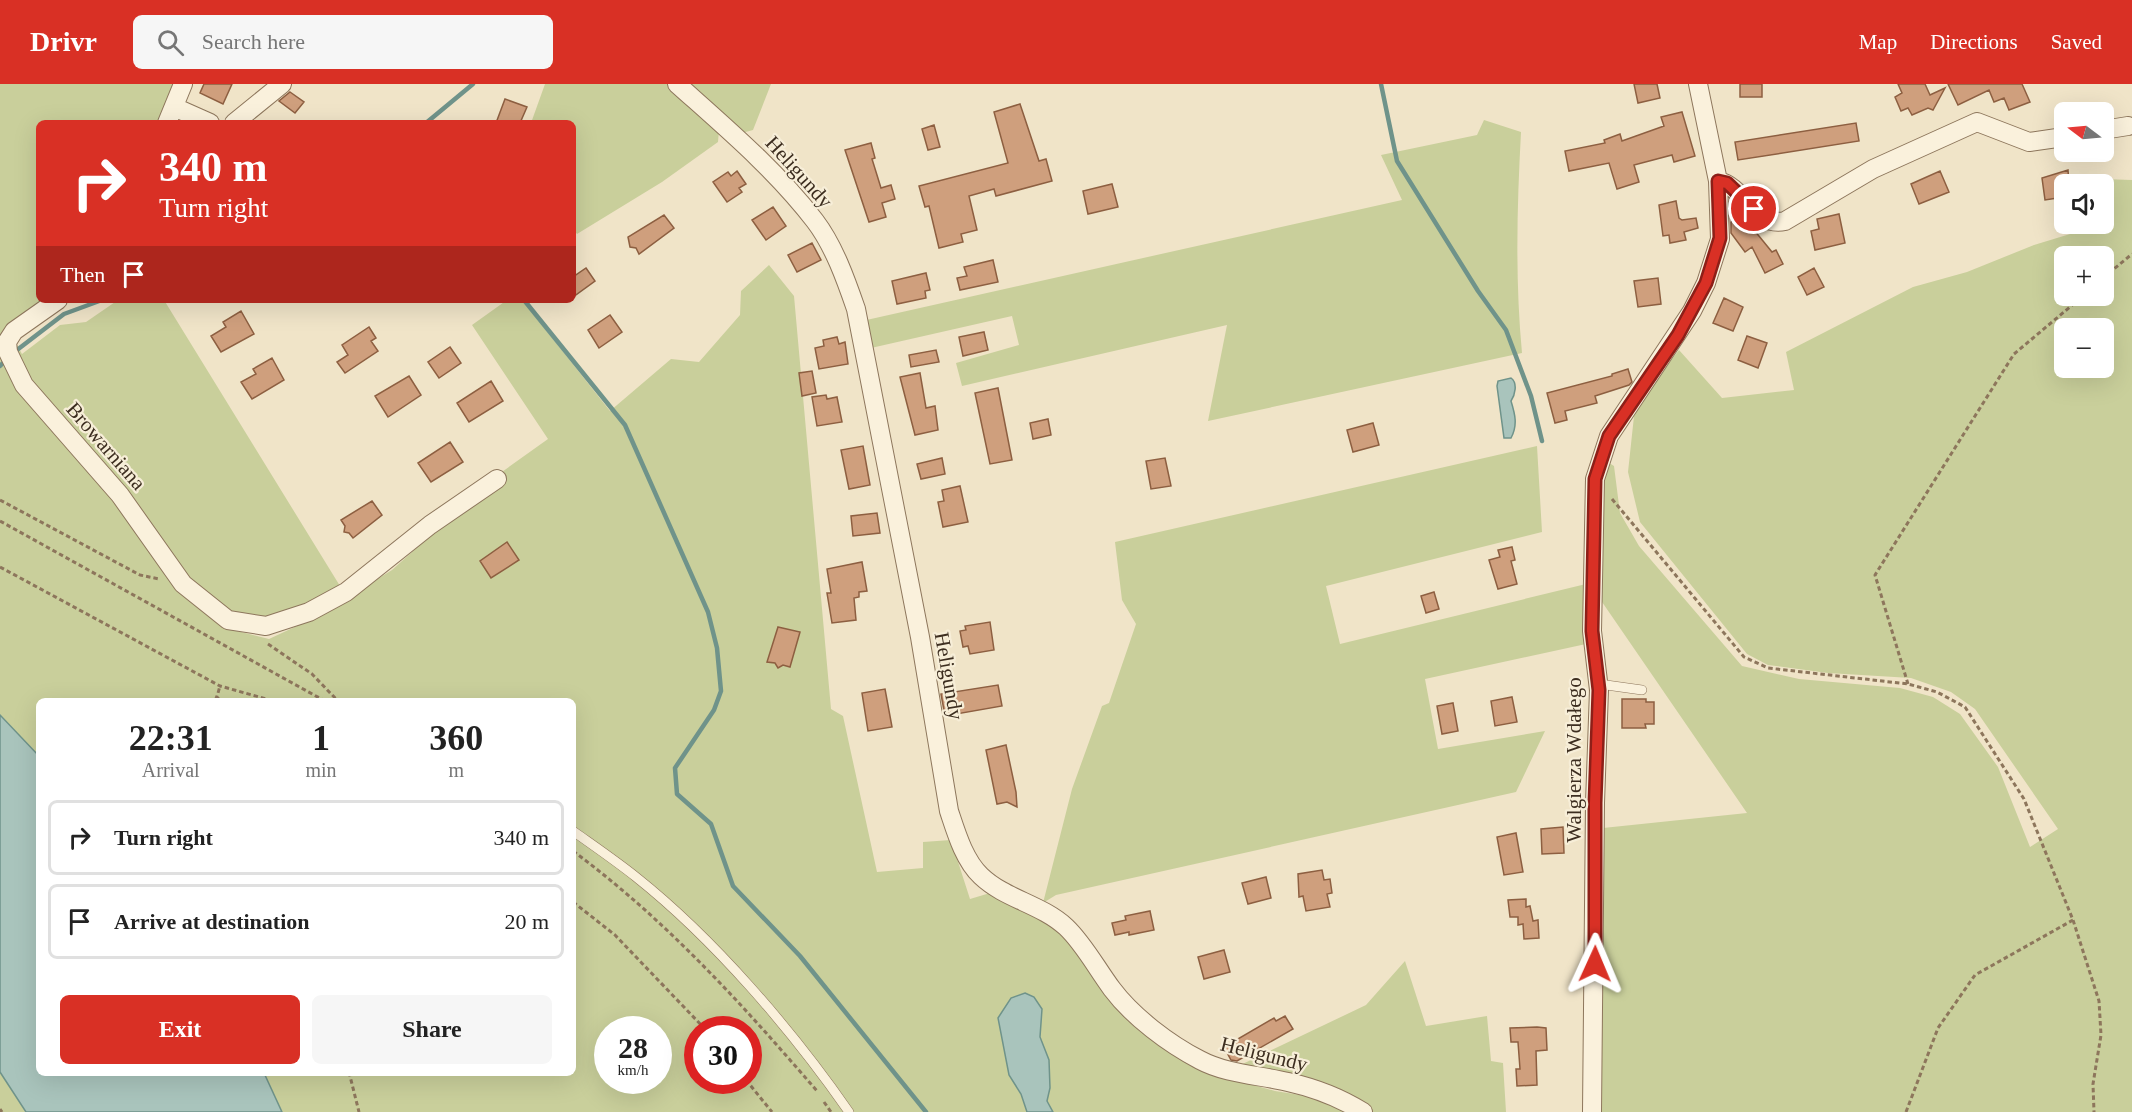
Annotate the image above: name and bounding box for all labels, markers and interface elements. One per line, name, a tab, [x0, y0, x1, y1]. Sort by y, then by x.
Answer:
search box	[133, 15, 553, 69]
text: Drivr	[30, 26, 97, 57]
icon: search	[154, 26, 187, 59]
text: Search here	[202, 29, 305, 54]
text: Map	[1859, 30, 1897, 54]
text: Directions	[1930, 30, 2018, 54]
text: Saved	[2051, 30, 2102, 54]
north arrow	[2054, 102, 2114, 162]
map controls	[2054, 102, 2114, 378]
street label: Heligundy	[760, 131, 838, 213]
icon: right	[60, 144, 138, 222]
text: 340 m	[159, 144, 268, 190]
button: sound	[2054, 174, 2114, 234]
pin	[1728, 183, 1779, 234]
icon: arrive	[1737, 192, 1770, 225]
text: Turn right	[159, 193, 268, 223]
button: +	[2054, 246, 2114, 306]
icon: arrive	[117, 258, 150, 291]
text: Then	[60, 262, 105, 287]
button: −	[2054, 318, 2114, 378]
street label: Browarniana	[61, 397, 151, 495]
street label: Heligundy	[929, 630, 969, 722]
street label: Walgierza Wdałego	[1562, 677, 1586, 843]
text: 22:31	[129, 718, 213, 758]
text: 1	[312, 718, 330, 758]
text: 360	[429, 718, 483, 758]
text: Arrival	[142, 759, 200, 781]
text: min	[305, 759, 337, 781]
text: m	[449, 759, 464, 781]
icon: right	[63, 821, 96, 854]
text: Turn right	[114, 825, 213, 850]
text: 340 m	[493, 825, 549, 850]
icon: arrive	[63, 905, 96, 938]
text: Arrive at destination	[114, 909, 310, 934]
text: 20 m	[504, 909, 549, 934]
position arrow	[1563, 932, 1627, 996]
button: Exit	[60, 995, 300, 1064]
button: Share	[312, 995, 552, 1064]
speed limit sign: 30	[684, 1016, 762, 1094]
text: 28	[618, 1031, 648, 1064]
street label: Heligundy	[1218, 1032, 1310, 1076]
text: km/h	[618, 1062, 648, 1078]

